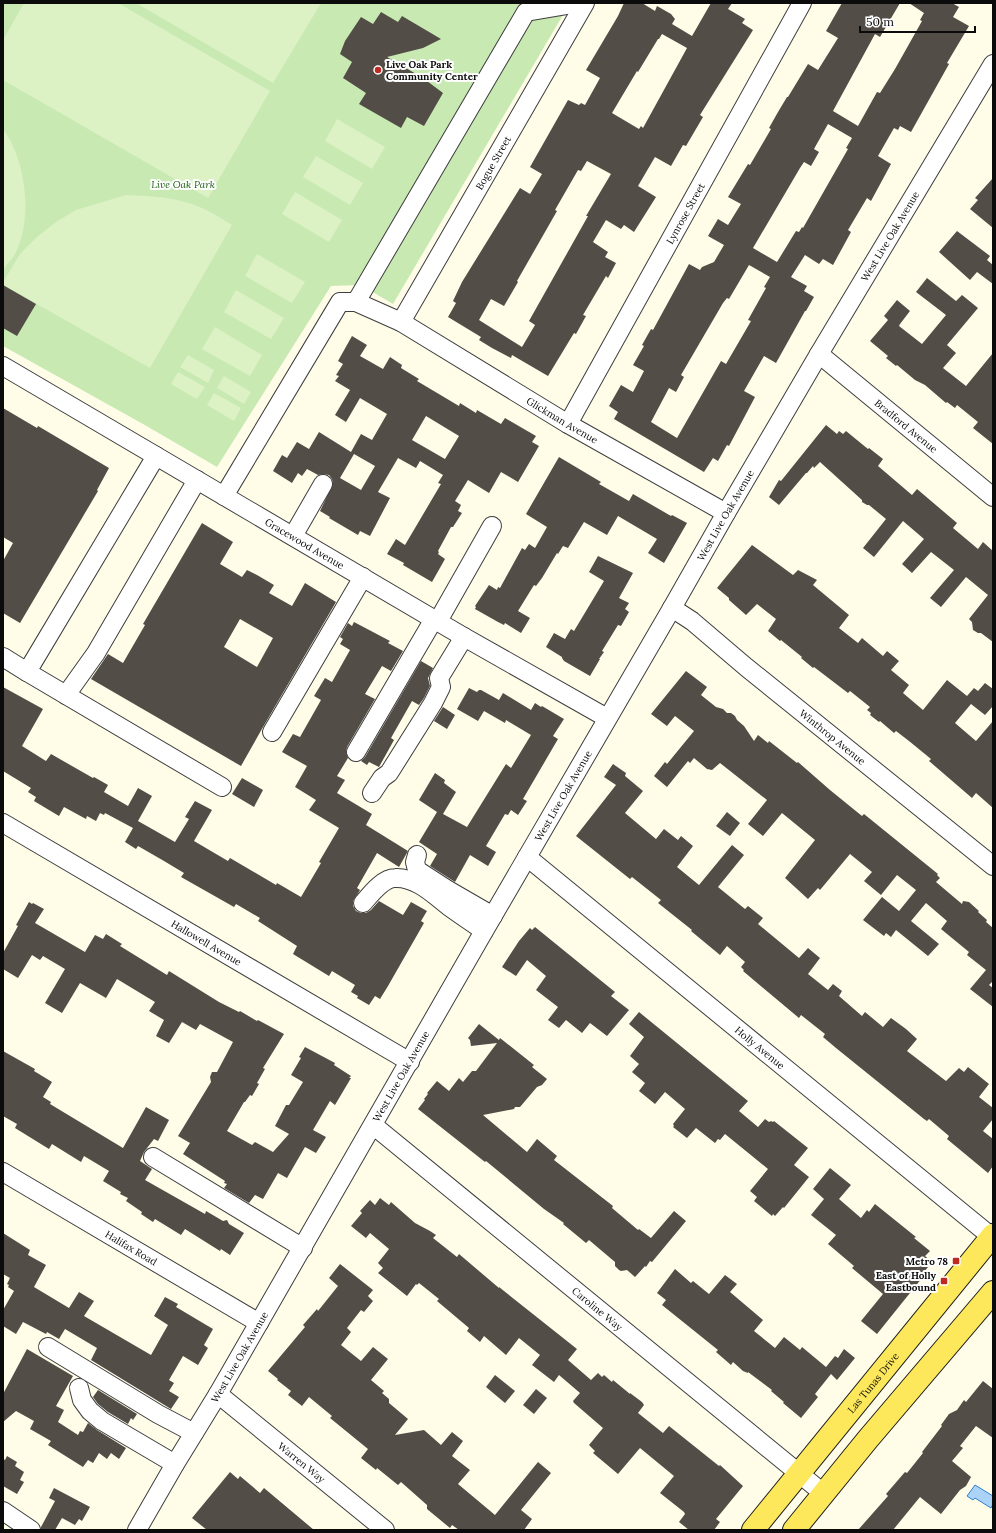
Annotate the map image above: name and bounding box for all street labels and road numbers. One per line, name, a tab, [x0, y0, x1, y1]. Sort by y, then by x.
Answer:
street label: Bogue Street	[472, 133, 514, 192]
street label: Lynrose Street	[663, 180, 707, 246]
street label: West Live Oak Avenue	[858, 188, 922, 284]
street label: Glickman Avenue	[524, 394, 601, 446]
street label: Bradford Avenue	[872, 396, 941, 456]
street label: West Live Oak Avenue	[694, 467, 757, 563]
street label: Gracewood Avenue	[263, 515, 347, 572]
street label: Winthrop Avenue	[797, 706, 869, 768]
street label: West Live Oak Avenue	[531, 747, 595, 843]
street label: Hallowell Avenue	[169, 917, 245, 969]
street label: Holly Avenue	[732, 1023, 788, 1072]
street label: West Live Oak Avenue	[369, 1028, 432, 1124]
street label: Halifax Road	[103, 1227, 160, 1268]
street label: Caroline Way	[569, 1284, 626, 1334]
street label: West Live Oak Avenue	[208, 1309, 271, 1405]
street label: Las Tunas Drive	[844, 1349, 902, 1416]
street label: Warren Way	[275, 1439, 329, 1486]

